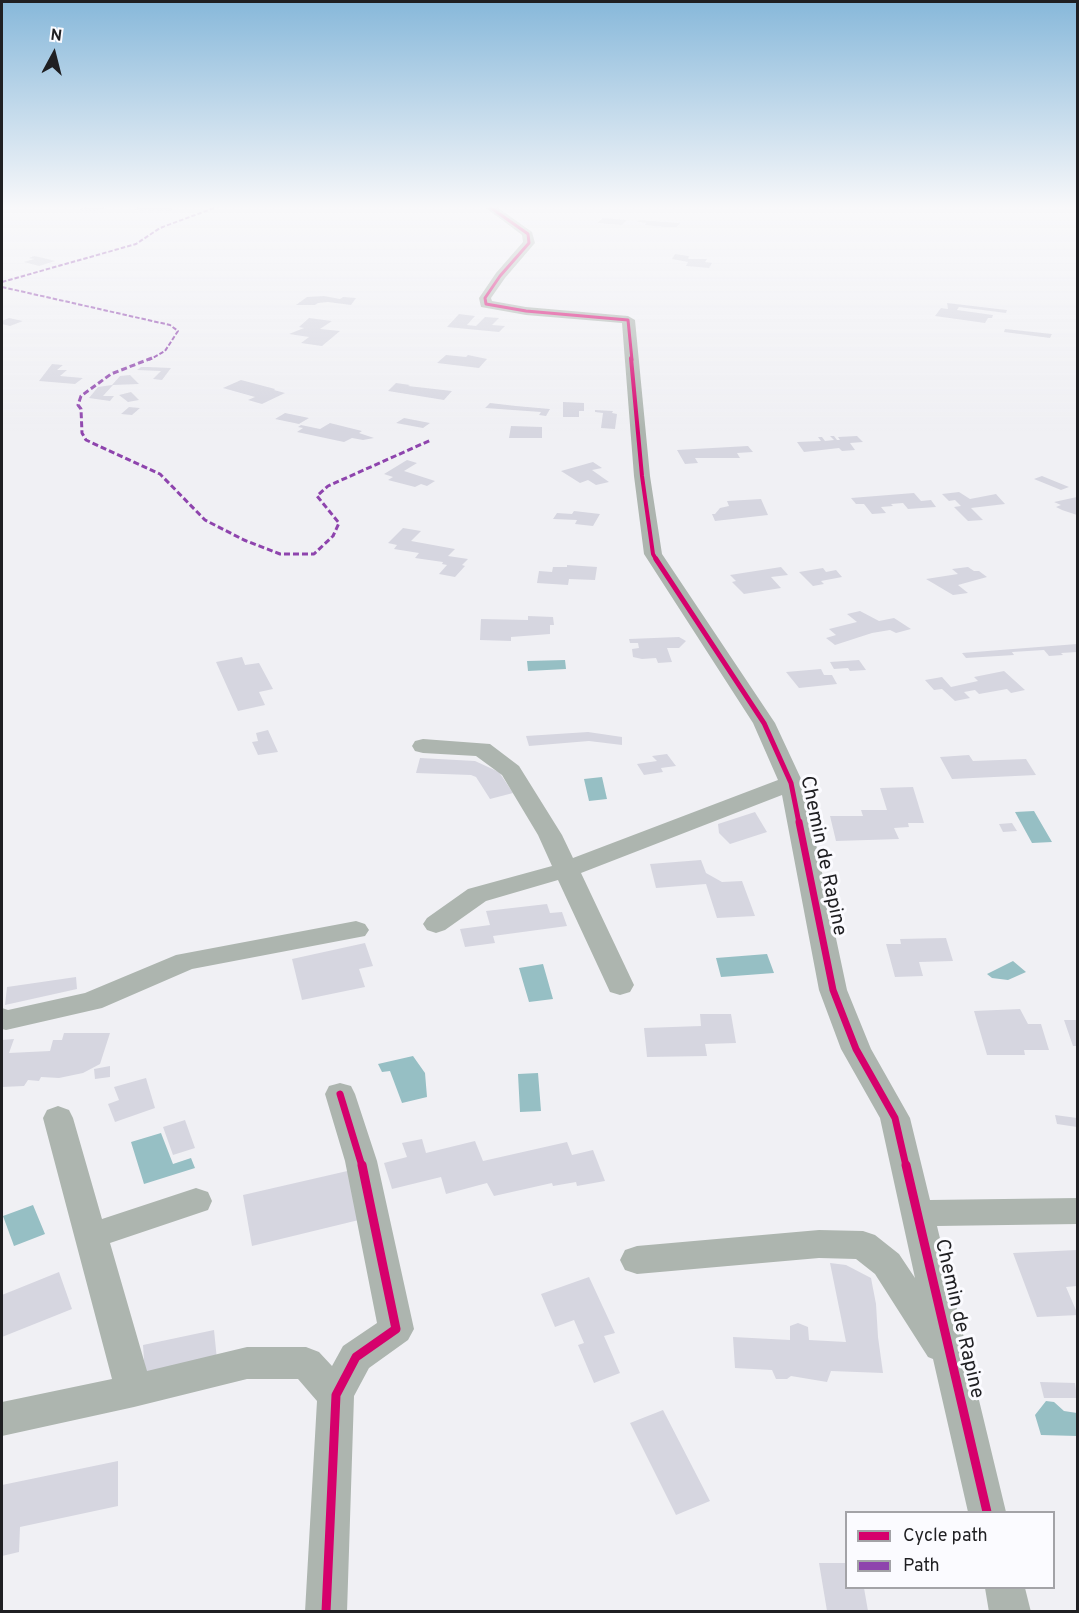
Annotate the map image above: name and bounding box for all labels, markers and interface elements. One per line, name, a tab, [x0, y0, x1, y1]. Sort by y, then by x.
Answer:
north arrow	[24, 24, 84, 84]
text: N	[49, 26, 63, 47]
street label: Chemin de Rapine	[793, 774, 851, 938]
street label: Chemin de Rapine	[928, 1237, 988, 1401]
legend	[845, 1511, 1055, 1589]
text: Cycle path	[903, 1525, 988, 1548]
text: Path	[903, 1555, 940, 1578]

